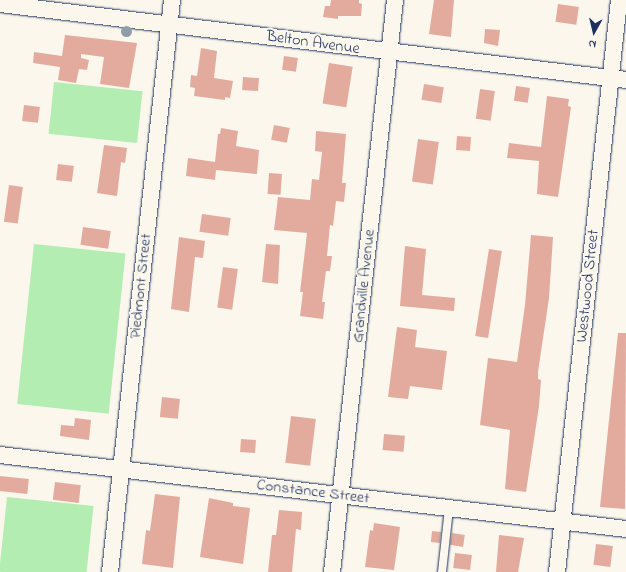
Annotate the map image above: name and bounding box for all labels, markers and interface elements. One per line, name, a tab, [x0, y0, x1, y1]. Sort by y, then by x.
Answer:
north arrow	[574, 12, 614, 52]
street label: Belton Avenue	[265, 27, 361, 59]
text: N	[588, 35, 597, 52]
street label: Grandville Avenue	[348, 228, 380, 344]
street label: Westwood Street	[573, 229, 603, 343]
street label: Piedmont Street	[126, 232, 156, 340]
street label: Constance Street	[255, 476, 371, 508]

